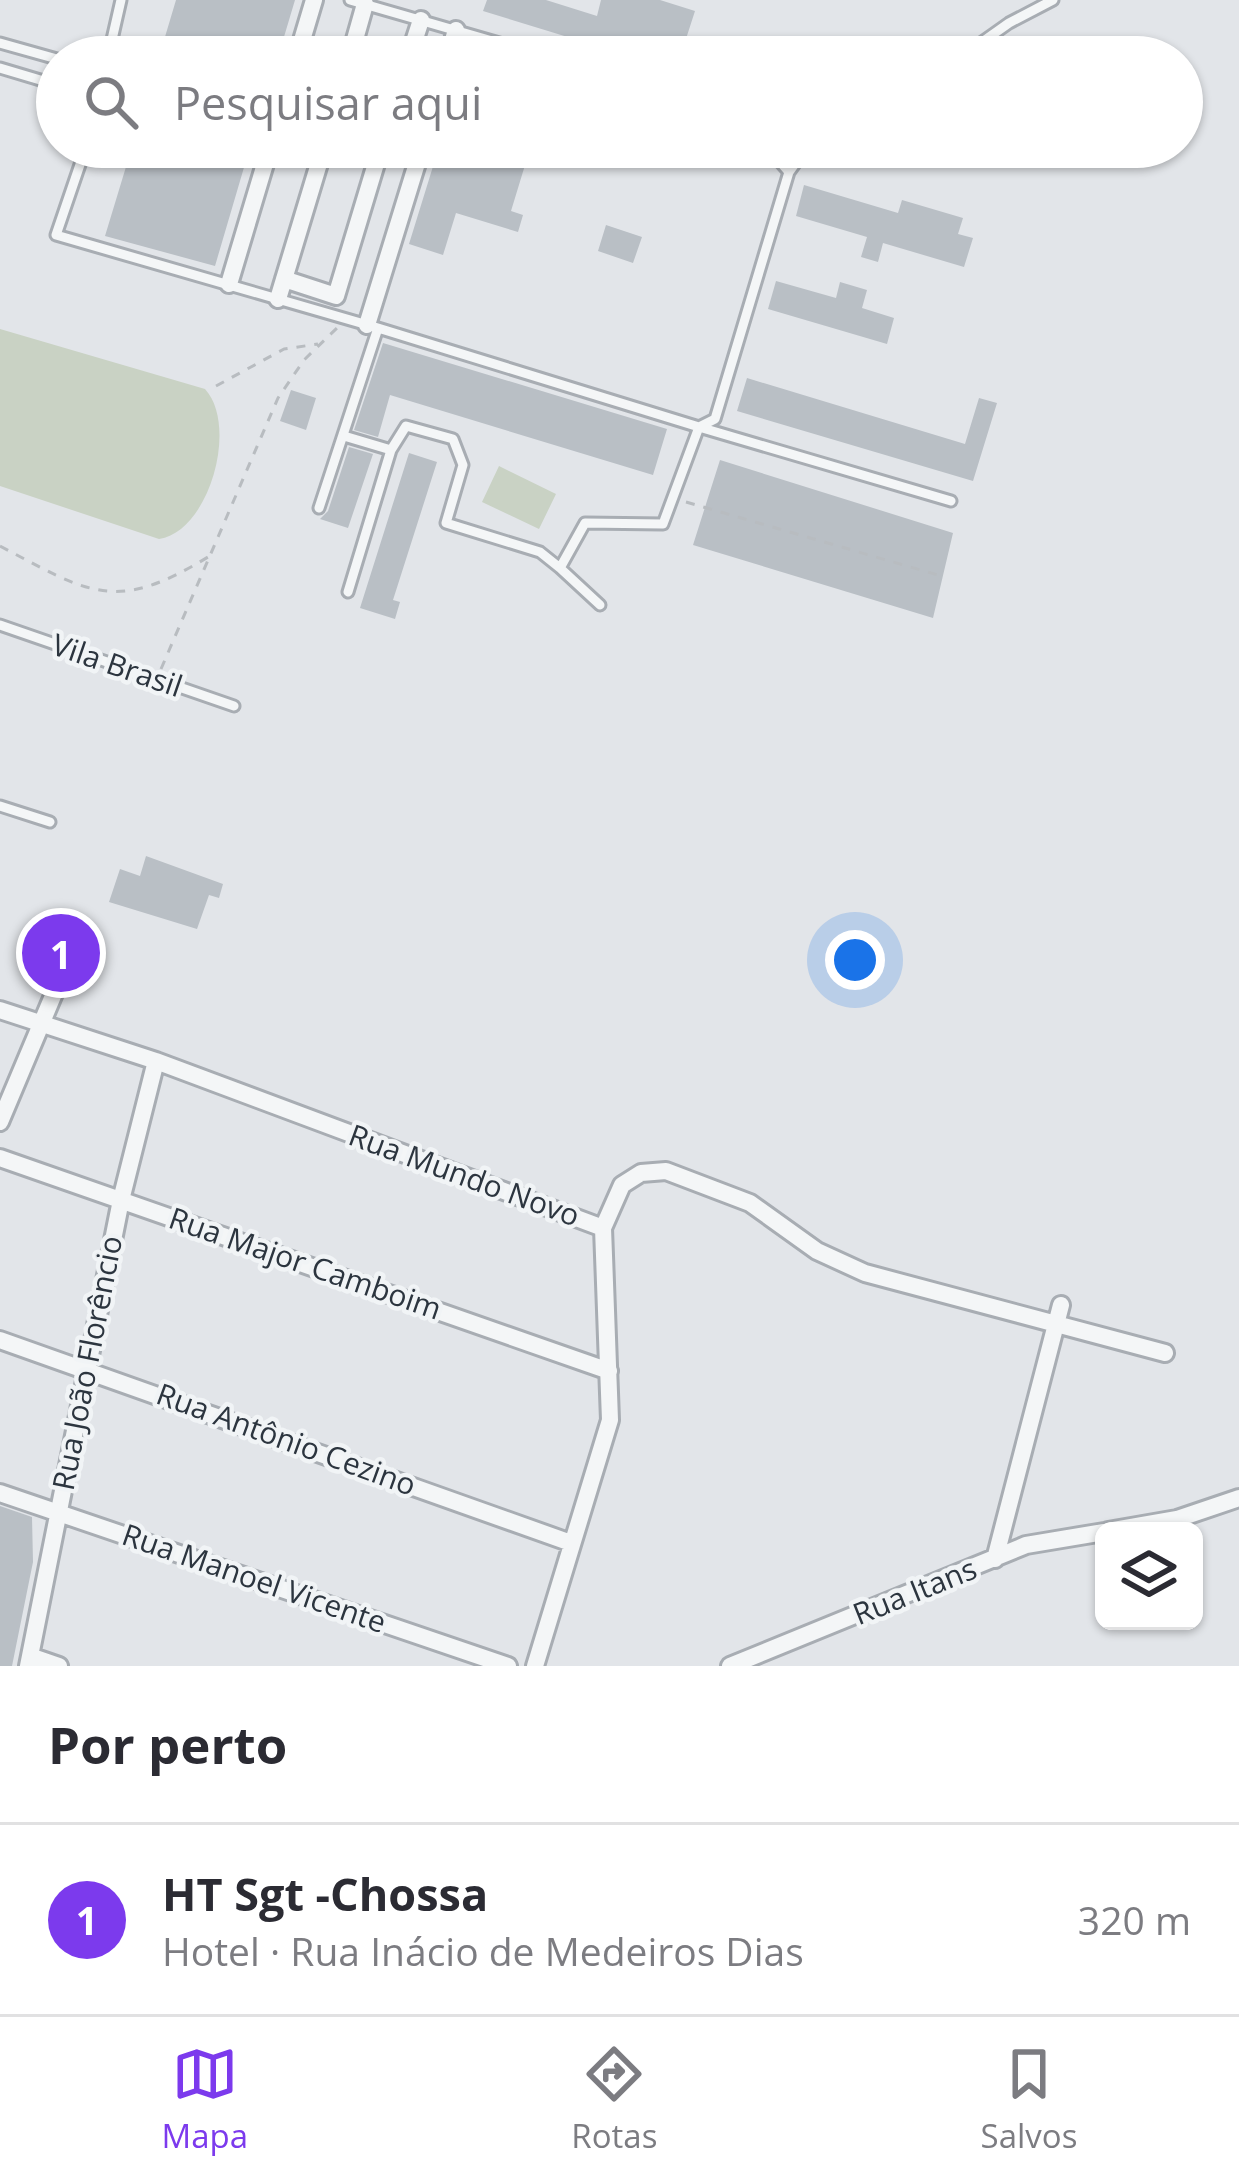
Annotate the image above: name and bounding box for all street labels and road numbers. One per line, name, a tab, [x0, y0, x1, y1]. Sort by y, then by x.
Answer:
street label: Vila Brasil	[47, 623, 188, 706]
street label: Rua Mundo Novo	[343, 1114, 586, 1235]
street label: Rua Major Camboim	[164, 1197, 447, 1328]
street label: Rua João Florêncio	[42, 1232, 131, 1494]
street label: Rua Antônio Cezino	[151, 1373, 422, 1505]
street label: Rua Manoel Vicente	[117, 1513, 392, 1642]
street label: Rua Itans	[847, 1547, 982, 1634]

